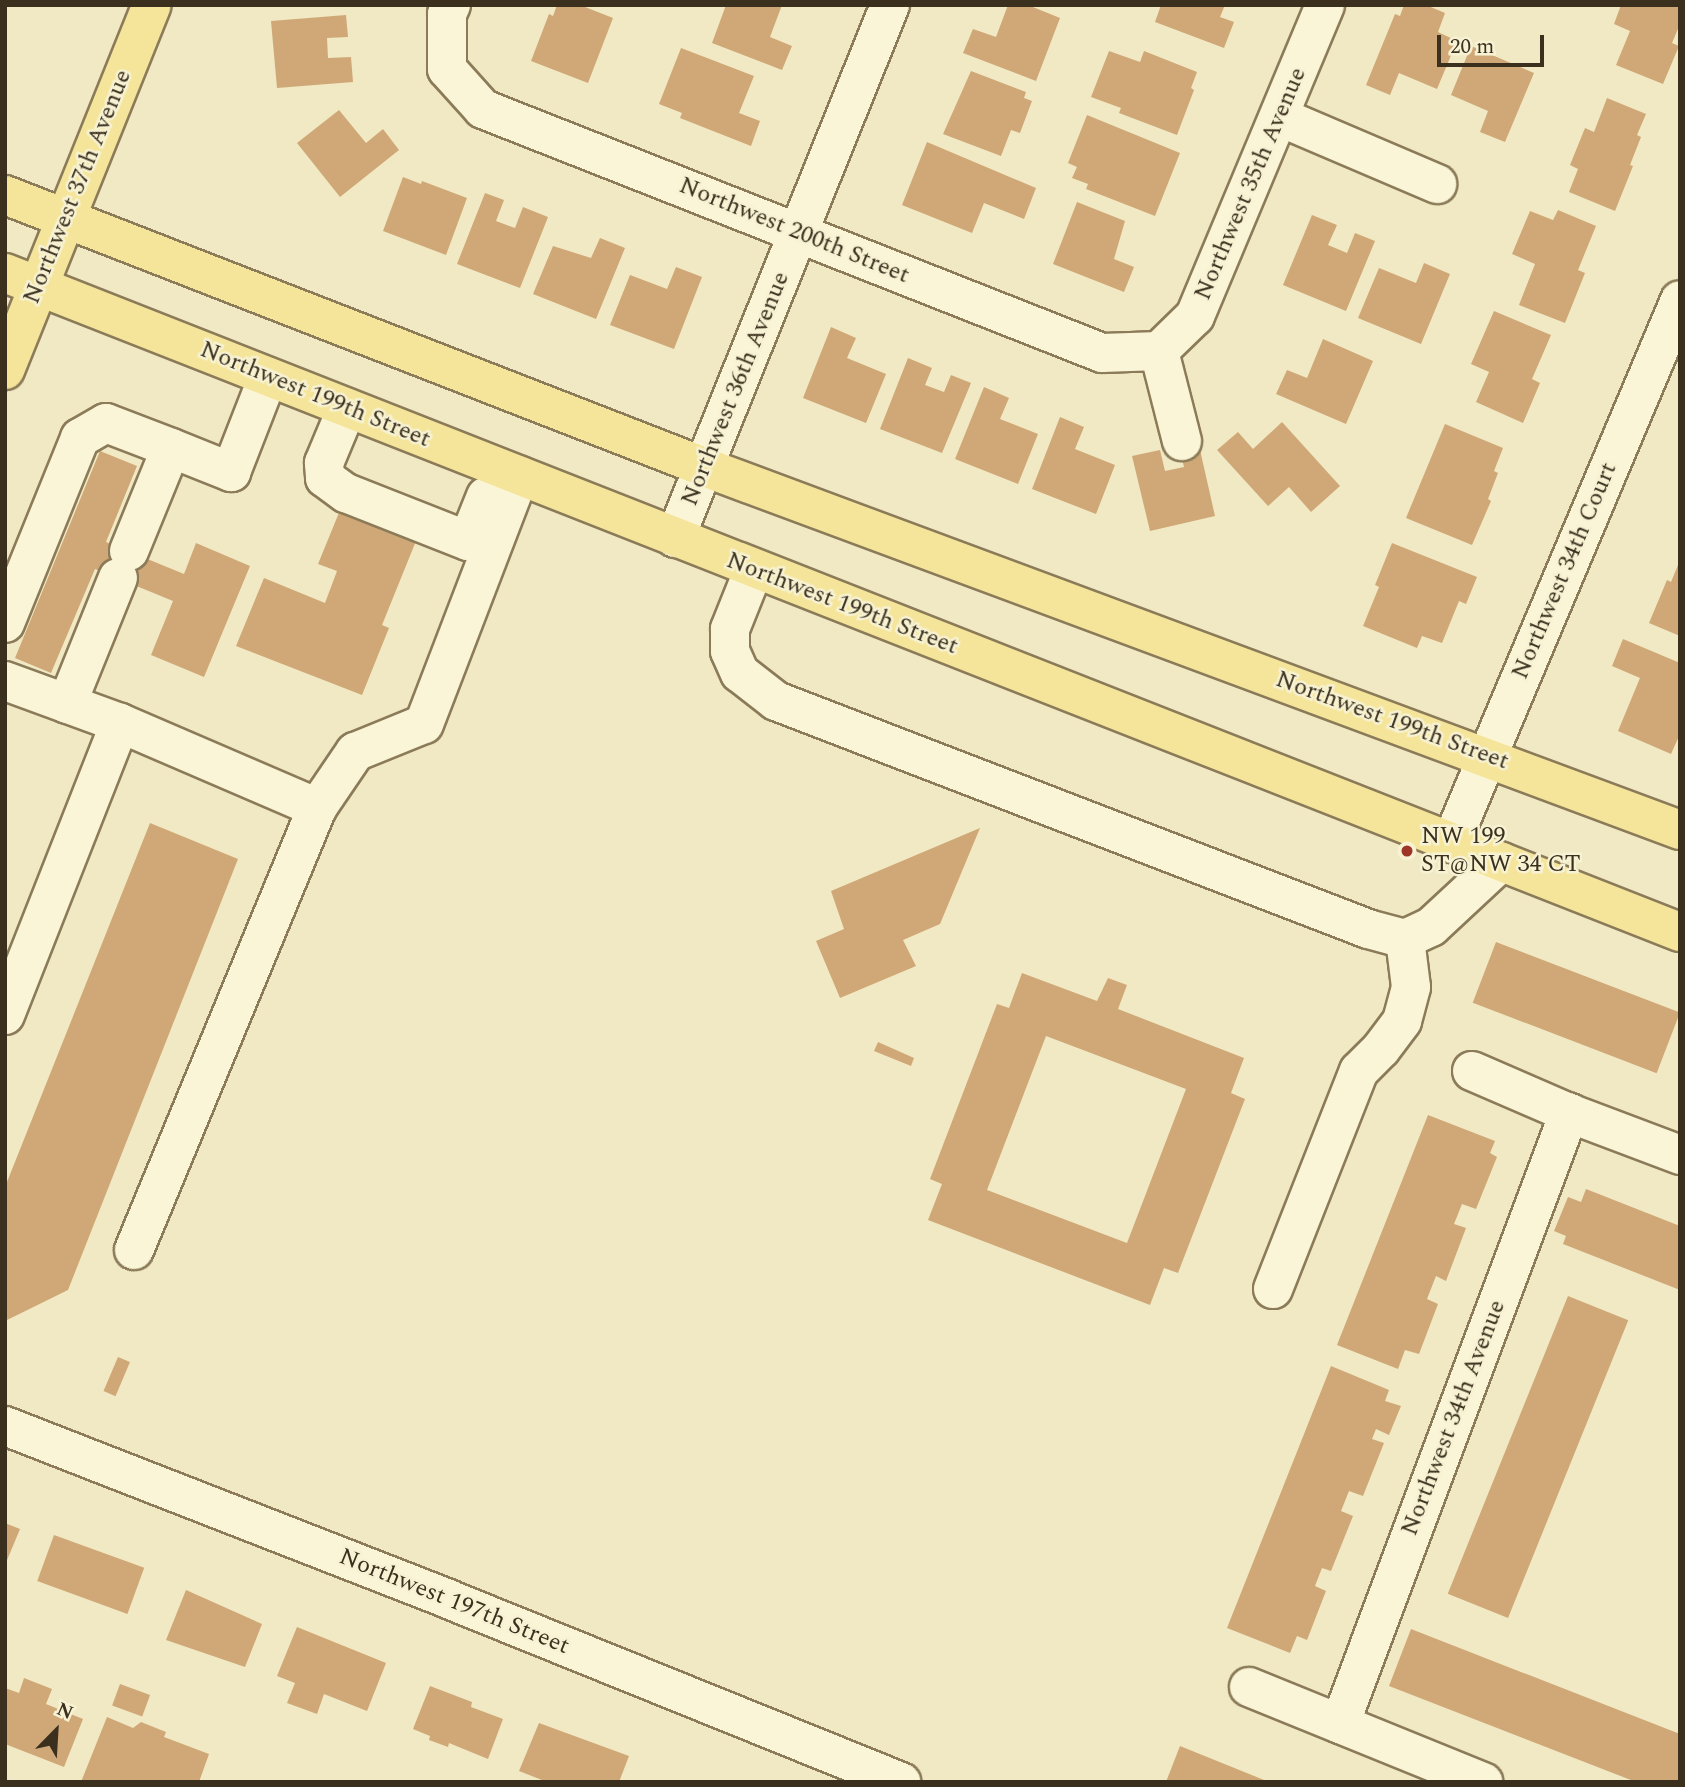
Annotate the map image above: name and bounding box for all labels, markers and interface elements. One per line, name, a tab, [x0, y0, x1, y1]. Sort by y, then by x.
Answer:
scale bar	[1440, 21, 1547, 65]
text: 20 m	[1450, 31, 1494, 63]
street label: Northwest 35th Avenue	[1189, 63, 1313, 305]
street label: Northwest 37th Avenue	[18, 66, 138, 308]
street label: Northwest 200th Street	[675, 172, 913, 290]
street label: Northwest 36th Avenue	[676, 268, 796, 510]
street label: Northwest 199th Street	[196, 336, 434, 454]
street label: Northwest 34th Court	[1506, 458, 1624, 684]
street label: Northwest 199th Street	[722, 547, 962, 661]
street label: Northwest 199th Street	[1272, 665, 1512, 777]
place label: NW 199 ST@NW 34 CT	[1421, 823, 1581, 879]
marker: NW 199 ST@NW 34 CT	[1399, 843, 1415, 859]
street label: Northwest 34th Avenue	[1396, 1296, 1512, 1540]
street label: Northwest 197th Street	[335, 1543, 573, 1661]
text: N	[52, 1695, 78, 1728]
north arrow	[21, 1696, 91, 1766]

